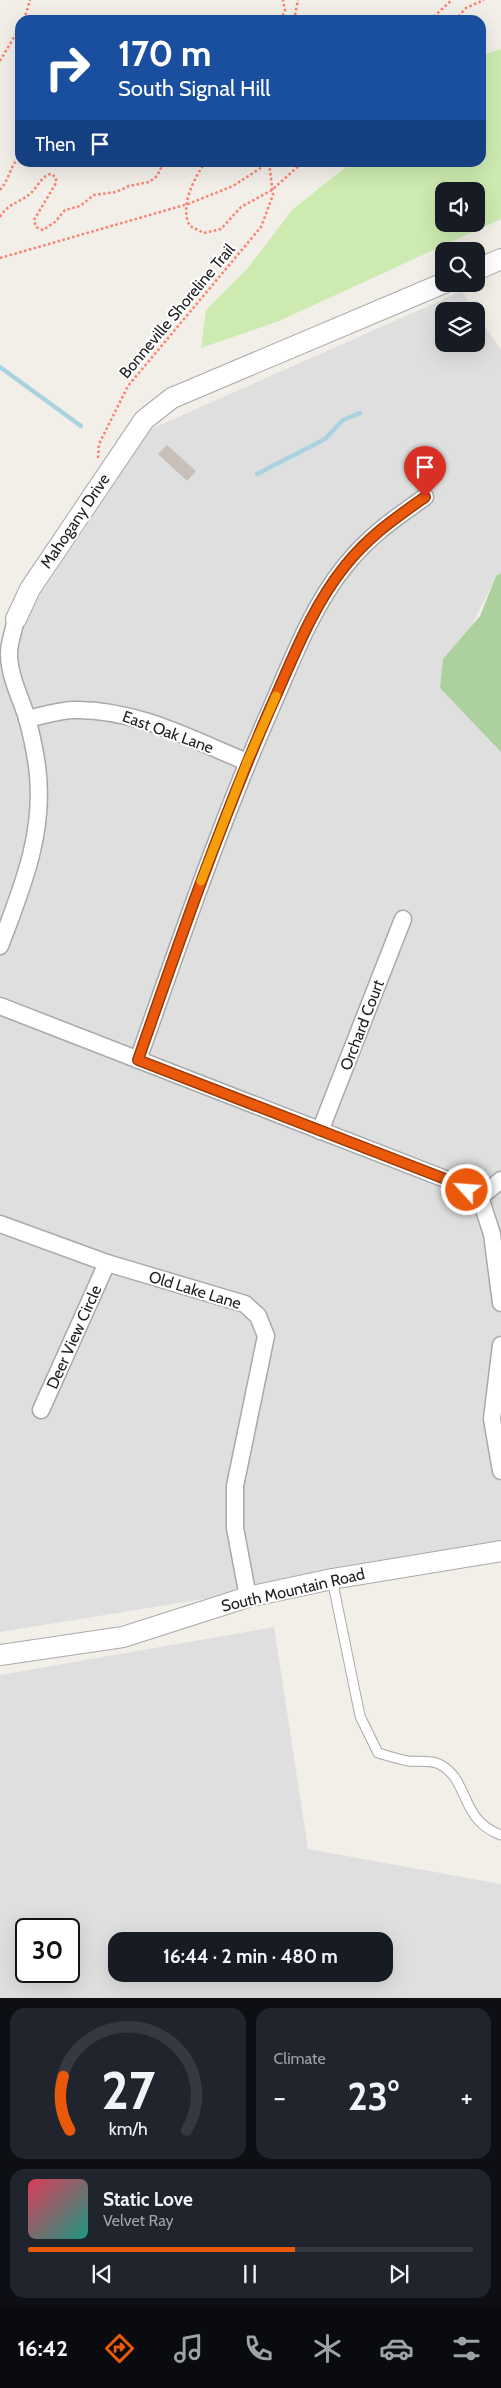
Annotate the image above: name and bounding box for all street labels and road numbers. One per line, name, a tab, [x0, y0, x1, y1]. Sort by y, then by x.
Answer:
street label: Bonneville Shoreline Trail	[115, 240, 239, 382]
street label: Mahogany Drive	[36, 470, 114, 572]
street label: East Oak Lane	[120, 707, 216, 757]
street label: Orchard Court	[336, 977, 388, 1073]
street label: Old Lake Lane	[147, 1267, 243, 1313]
street label: Deer View Circle	[43, 1282, 105, 1392]
street label: South Mountain Road	[219, 1564, 367, 1616]

